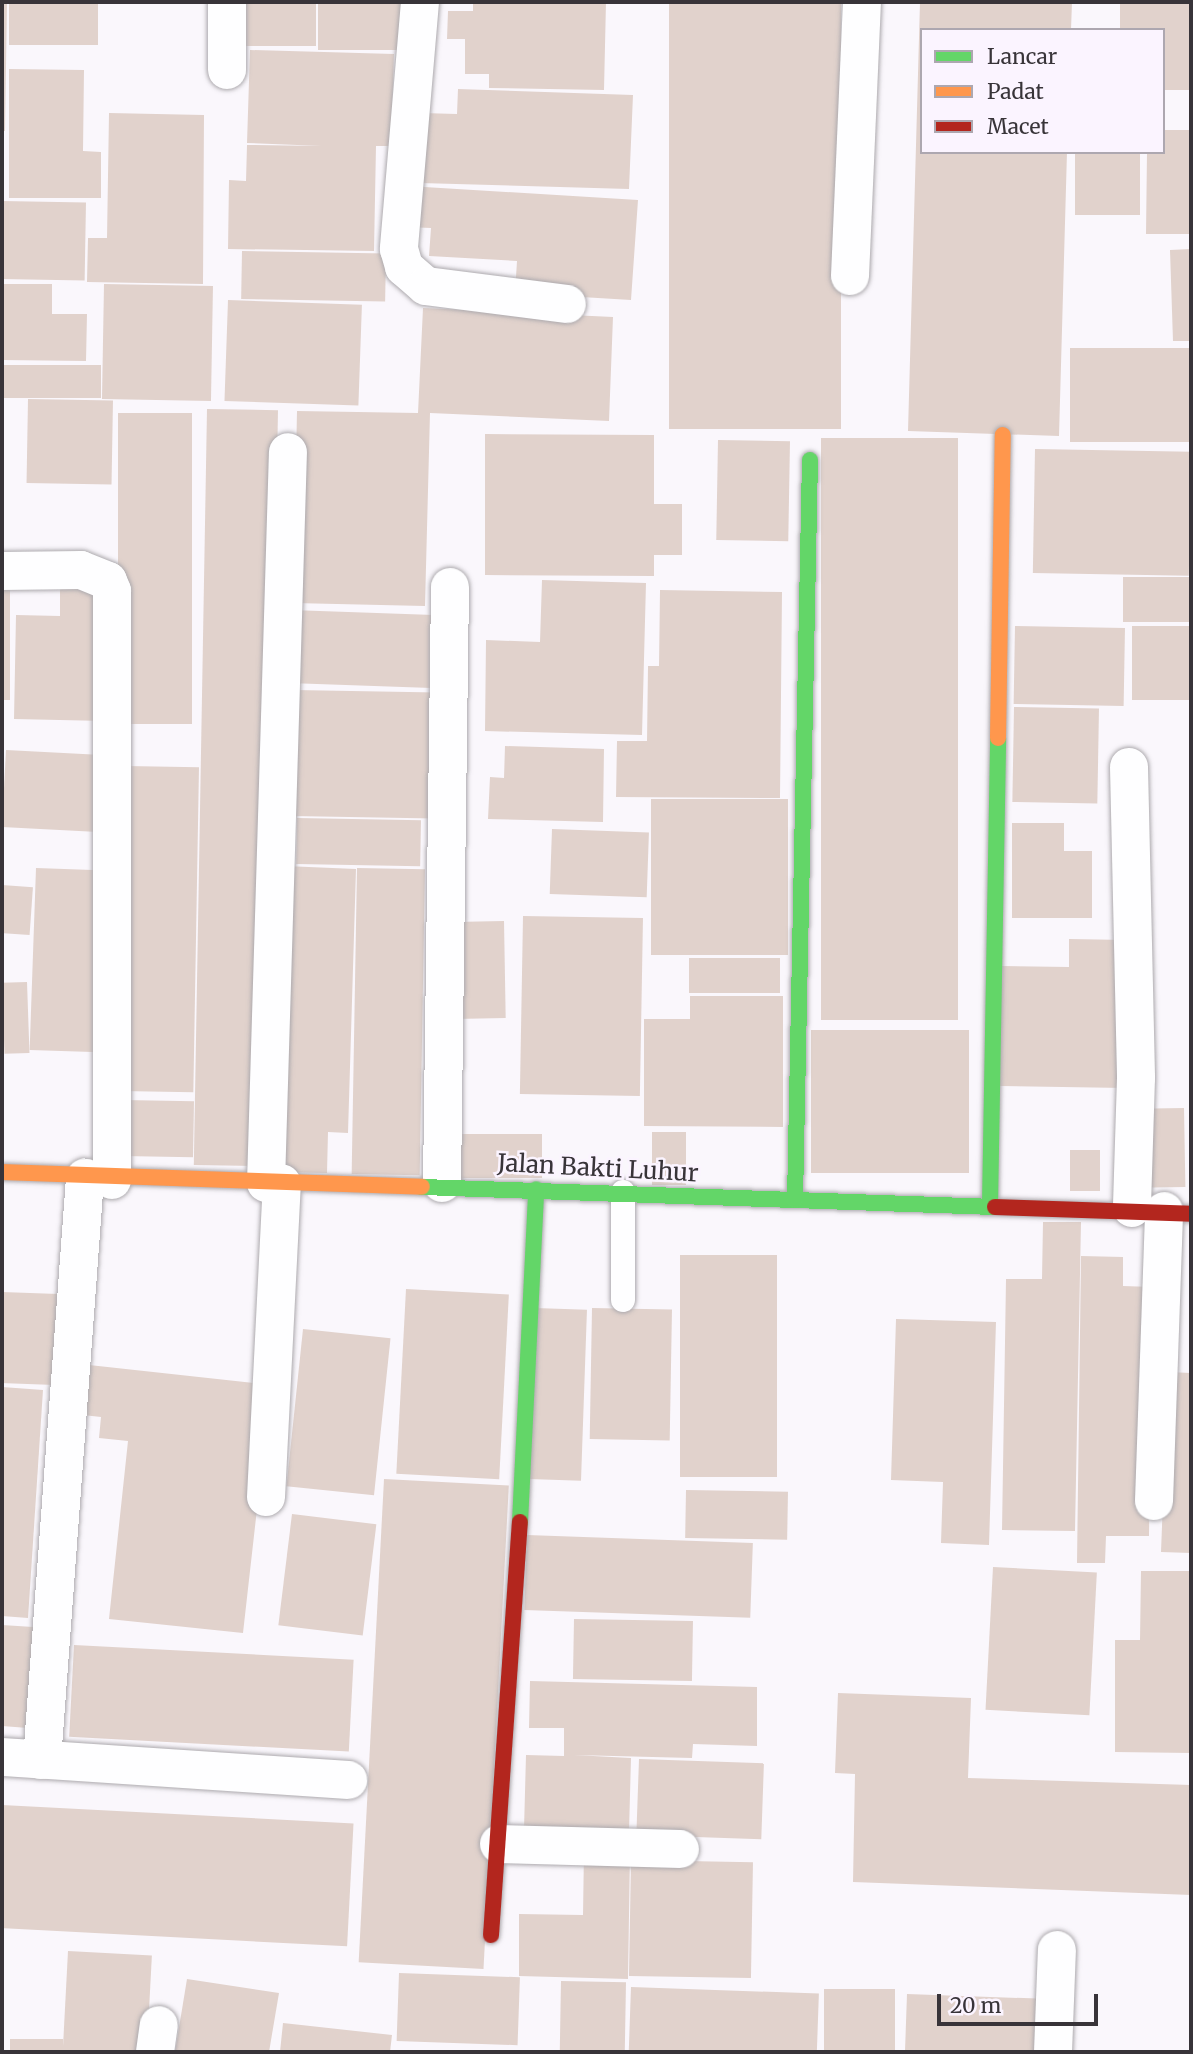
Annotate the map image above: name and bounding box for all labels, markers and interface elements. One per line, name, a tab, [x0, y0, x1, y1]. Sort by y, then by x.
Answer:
legend	[920, 28, 1165, 154]
text: Lancar	[987, 43, 1057, 70]
text: Padat	[987, 78, 1044, 105]
text: Macet	[987, 113, 1049, 140]
street label: Jalan Bakti Luhur	[497, 1148, 699, 1188]
scale bar	[941, 1980, 1102, 2024]
text: 20 m	[950, 1992, 1001, 2019]

